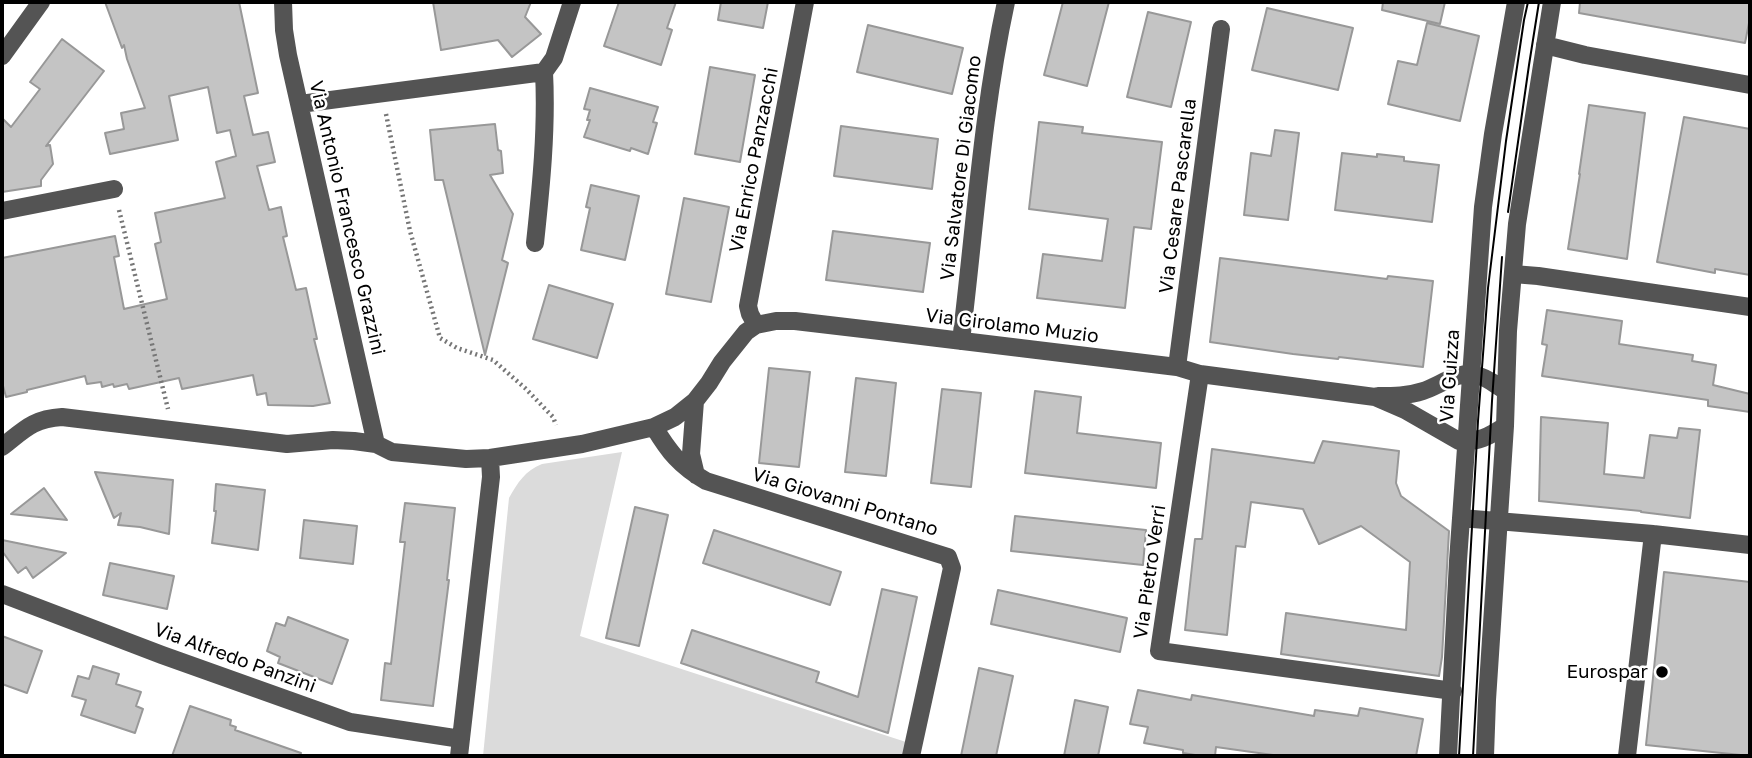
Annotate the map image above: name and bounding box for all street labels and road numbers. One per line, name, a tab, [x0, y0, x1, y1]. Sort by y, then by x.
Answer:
street label: Via Salvatore Di Giacomo	[936, 54, 986, 282]
street label: Via Enrico Panzacchi	[725, 65, 783, 255]
street label: Via Antonio Francesco Grazzini	[304, 78, 390, 358]
street label: Via Cesare Pascarella	[1155, 97, 1201, 295]
street label: Via Girolamo Muzio	[924, 304, 1100, 348]
street label: Via Guizza	[1435, 329, 1465, 423]
street label: Via Giovanni Pontano	[749, 463, 941, 541]
street label: Via Pietro Verri	[1129, 503, 1171, 641]
street label: Via Alfredo Panzini	[151, 618, 319, 698]

